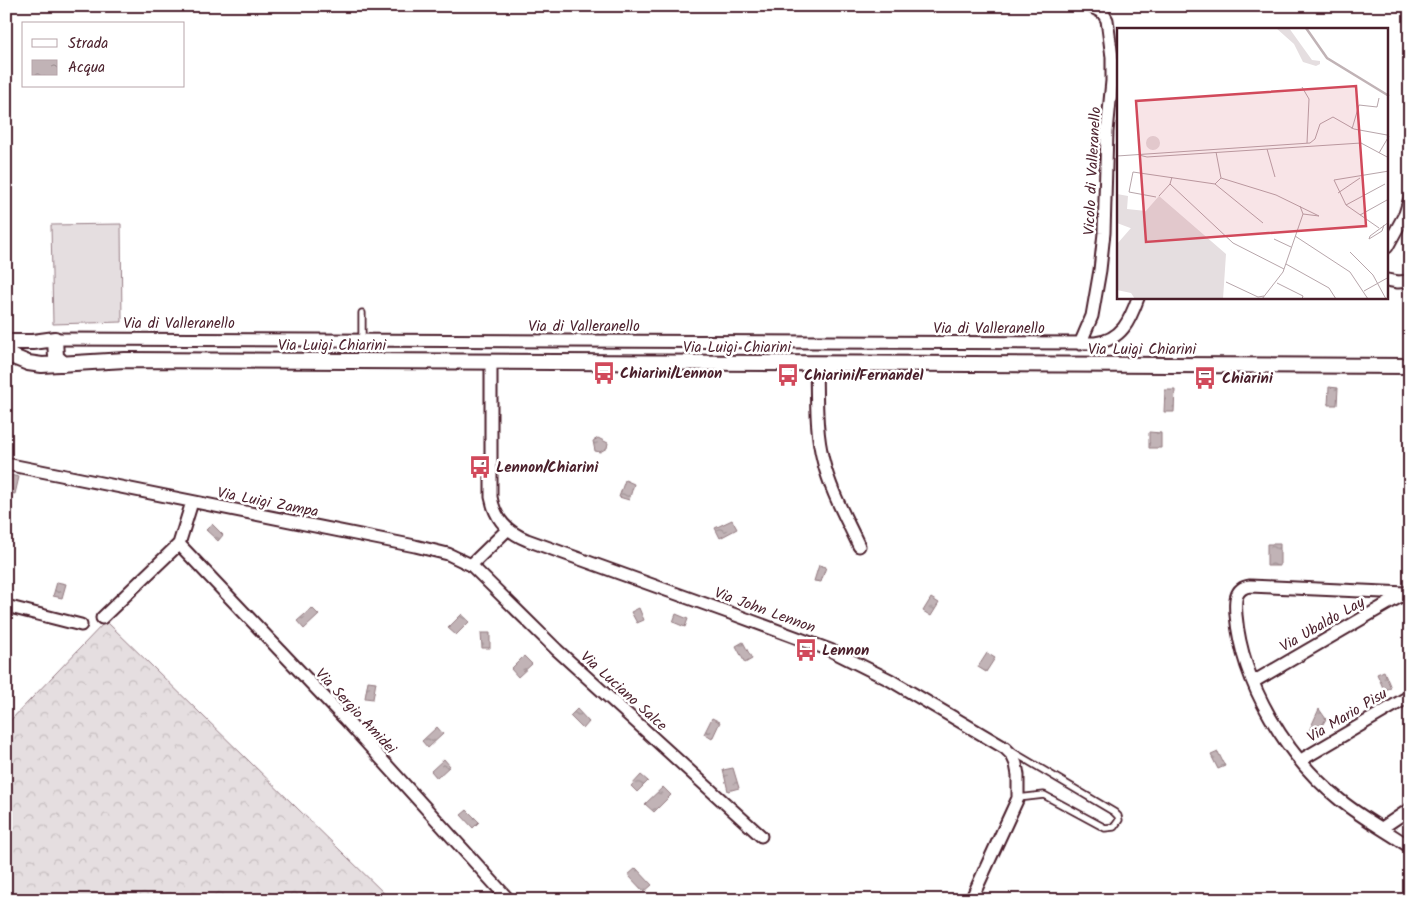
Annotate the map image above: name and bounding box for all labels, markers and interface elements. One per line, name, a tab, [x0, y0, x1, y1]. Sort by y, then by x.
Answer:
legend	[22, 22, 185, 88]
inset map	[1117, 28, 1388, 299]
text: Strada	[68, 32, 108, 56]
text: Acqua	[68, 56, 105, 80]
street label: Vicolo di Valleranello	[1078, 106, 1108, 236]
street label: Via di Valleranello	[123, 312, 235, 336]
street label: Via di Valleranello	[528, 315, 640, 339]
street label: Via di Valleranello	[933, 317, 1045, 341]
street label: Via Luigi Chiarini	[278, 334, 387, 358]
street label: Via Luigi Chiarini	[683, 336, 792, 360]
street label: Via Luigi Chiarini	[1088, 338, 1197, 362]
bus stop icon: Chiarini/Lennon	[591, 360, 617, 386]
place label: Chiarini/Lennon	[620, 362, 722, 386]
bus stop icon: Chiarini/Fernandel	[775, 362, 801, 388]
place label: Chiarini/Fernandel	[804, 364, 924, 388]
bus stop icon: Chiarini	[1192, 365, 1218, 391]
place label: Chiarini	[1222, 367, 1274, 391]
bus stop icon: Lennon/Chiarini	[467, 454, 493, 480]
place label: Lennon/Chiarini	[496, 456, 599, 480]
street label: Via Luigi Zampa	[215, 481, 321, 525]
street label: Via John Lennon	[711, 582, 819, 640]
street label: Via Ubaldo Lay	[1275, 590, 1370, 659]
bus stop icon: Lennon	[793, 637, 819, 663]
place label: Lennon	[822, 639, 869, 663]
street label: Via Luciano Salce	[574, 646, 672, 738]
street label: Via Sergio Amidei	[309, 663, 403, 761]
street label: Via Mario Pisu	[1303, 682, 1392, 749]

